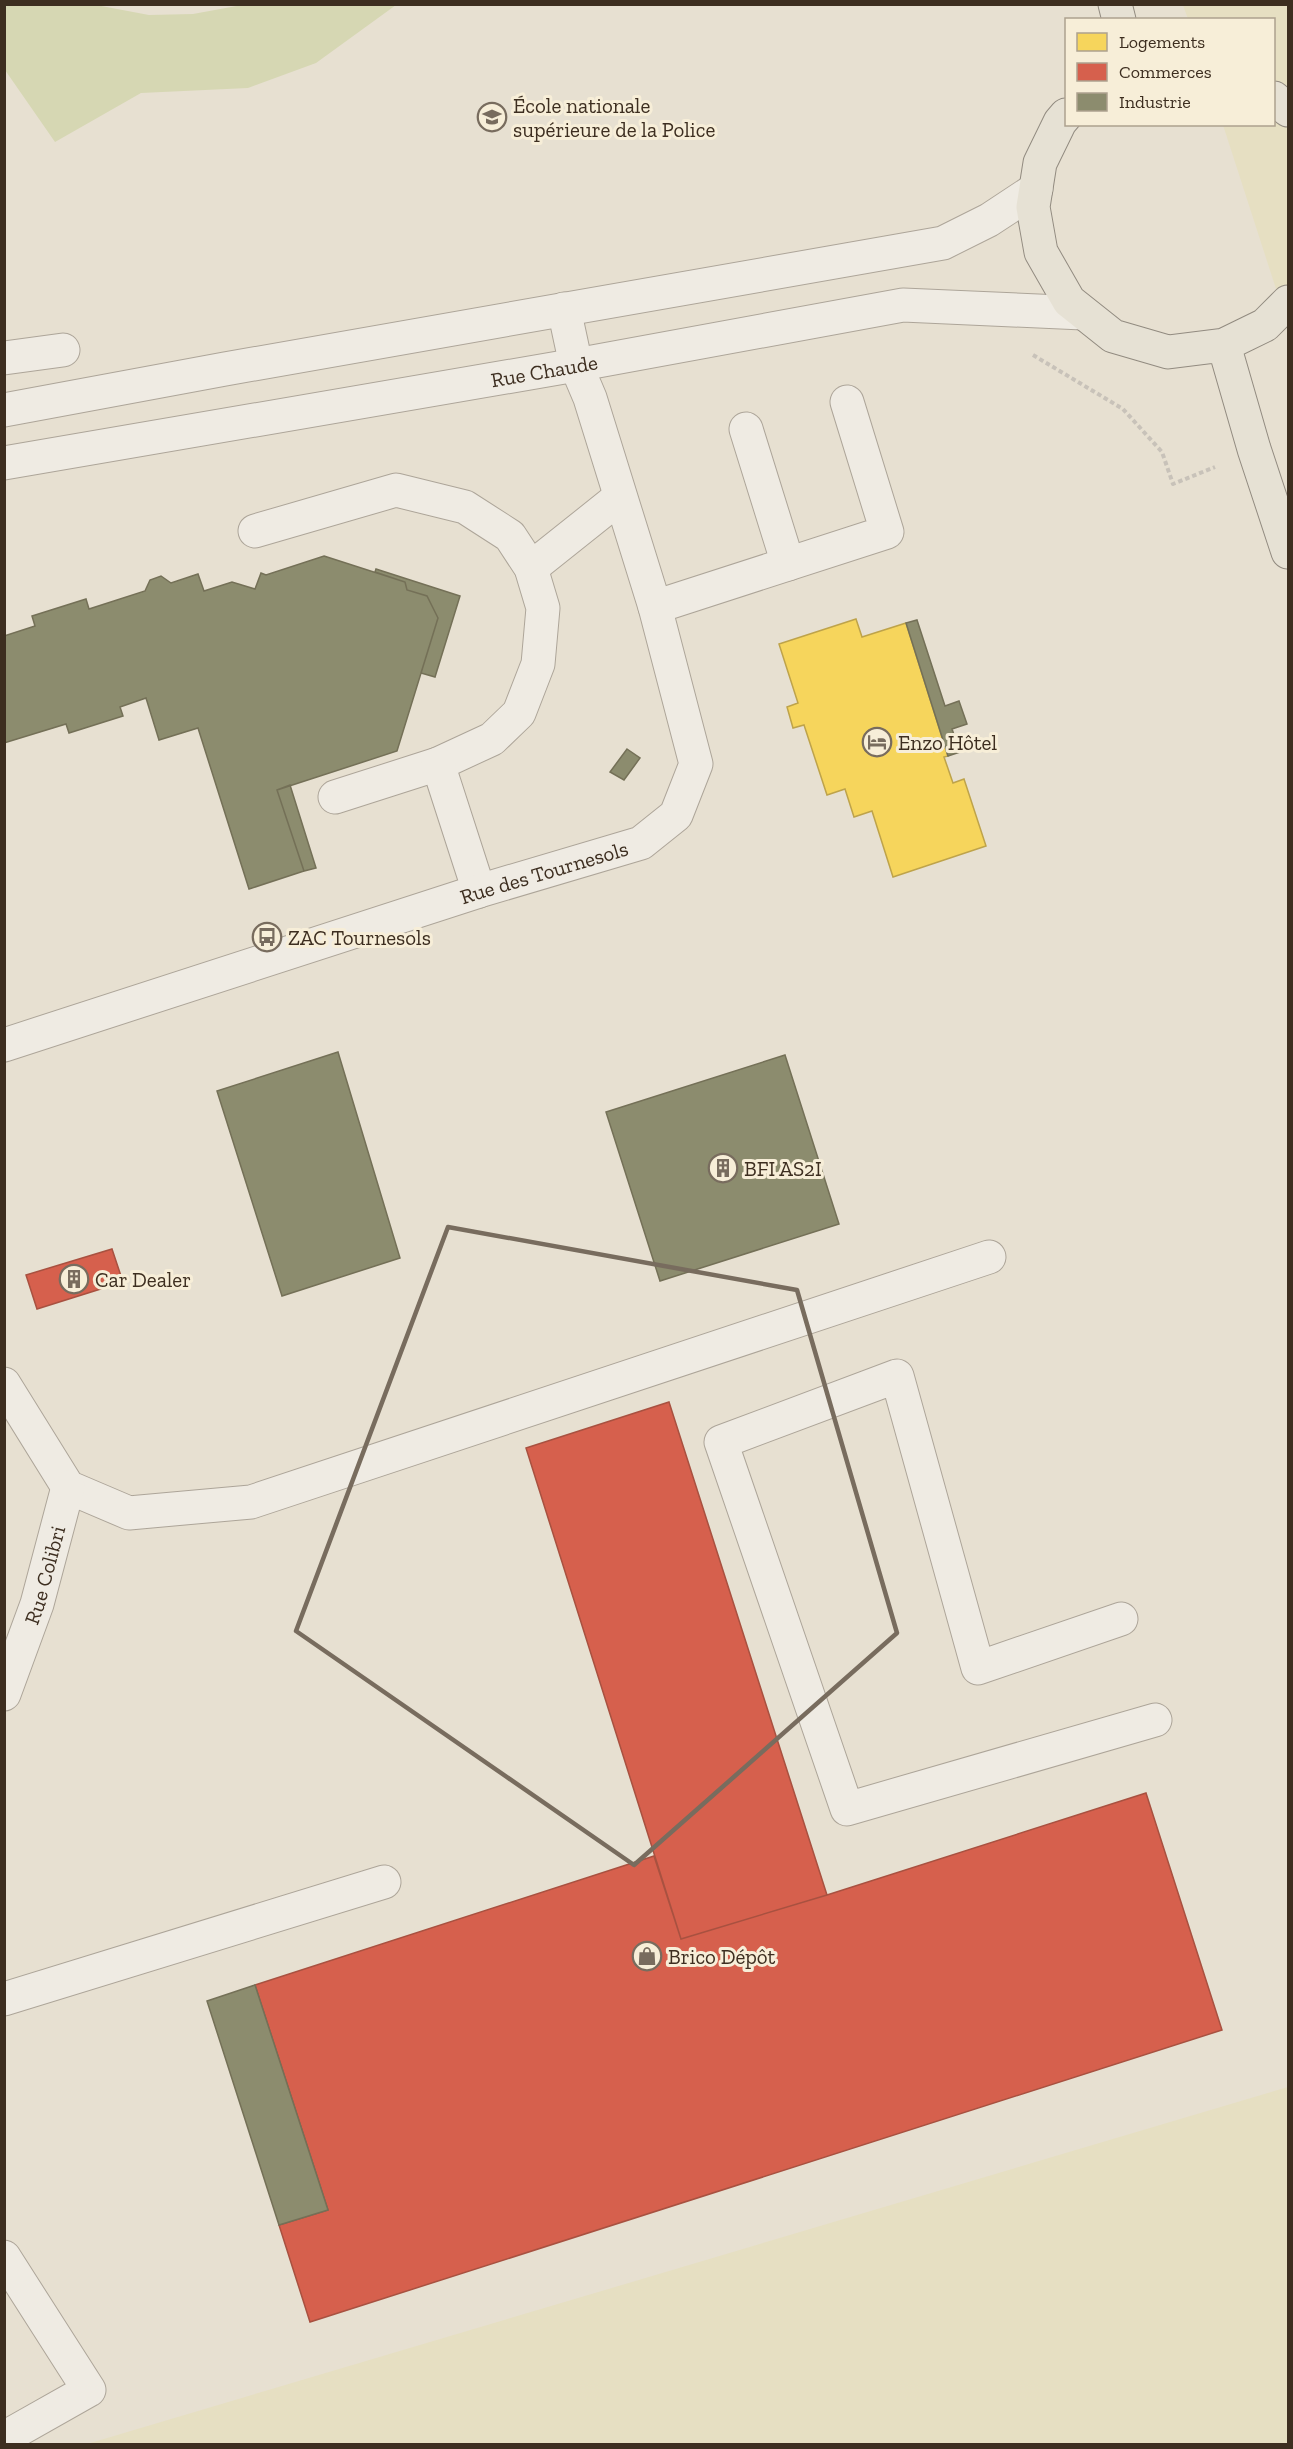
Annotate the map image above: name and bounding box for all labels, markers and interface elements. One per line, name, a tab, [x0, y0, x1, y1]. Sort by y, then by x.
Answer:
legend	[1065, 18, 1275, 126]
text: Logements	[1119, 31, 1205, 53]
text: Commerces	[1119, 61, 1212, 83]
text: Industrie	[1119, 91, 1191, 113]
place label: École nationale supérieure de la Police	[513, 93, 715, 142]
school or university icon: École nationale supérieure de la Police	[476, 101, 508, 133]
street label: Rue Chaude	[489, 349, 600, 392]
hotel icon: Enzo Hôtel	[861, 726, 893, 758]
place label: Enzo Hôtel	[898, 730, 997, 755]
street label: Rue des Tournesols	[457, 835, 631, 909]
bus stop icon: ZAC Tournesols	[251, 921, 283, 953]
place label: ZAC Tournesols	[288, 925, 431, 950]
building icon: BFI AS2I	[707, 1152, 739, 1184]
place label: BFI AS2I	[744, 1156, 822, 1181]
building icon: Car Dealer	[58, 1263, 90, 1295]
place label: Car Dealer	[95, 1267, 191, 1292]
street label: Rue Colibri	[18, 1523, 70, 1628]
shop icon: Brico Dépôt	[631, 1940, 663, 1972]
place label: Brico Dépôt	[668, 1944, 776, 1969]

